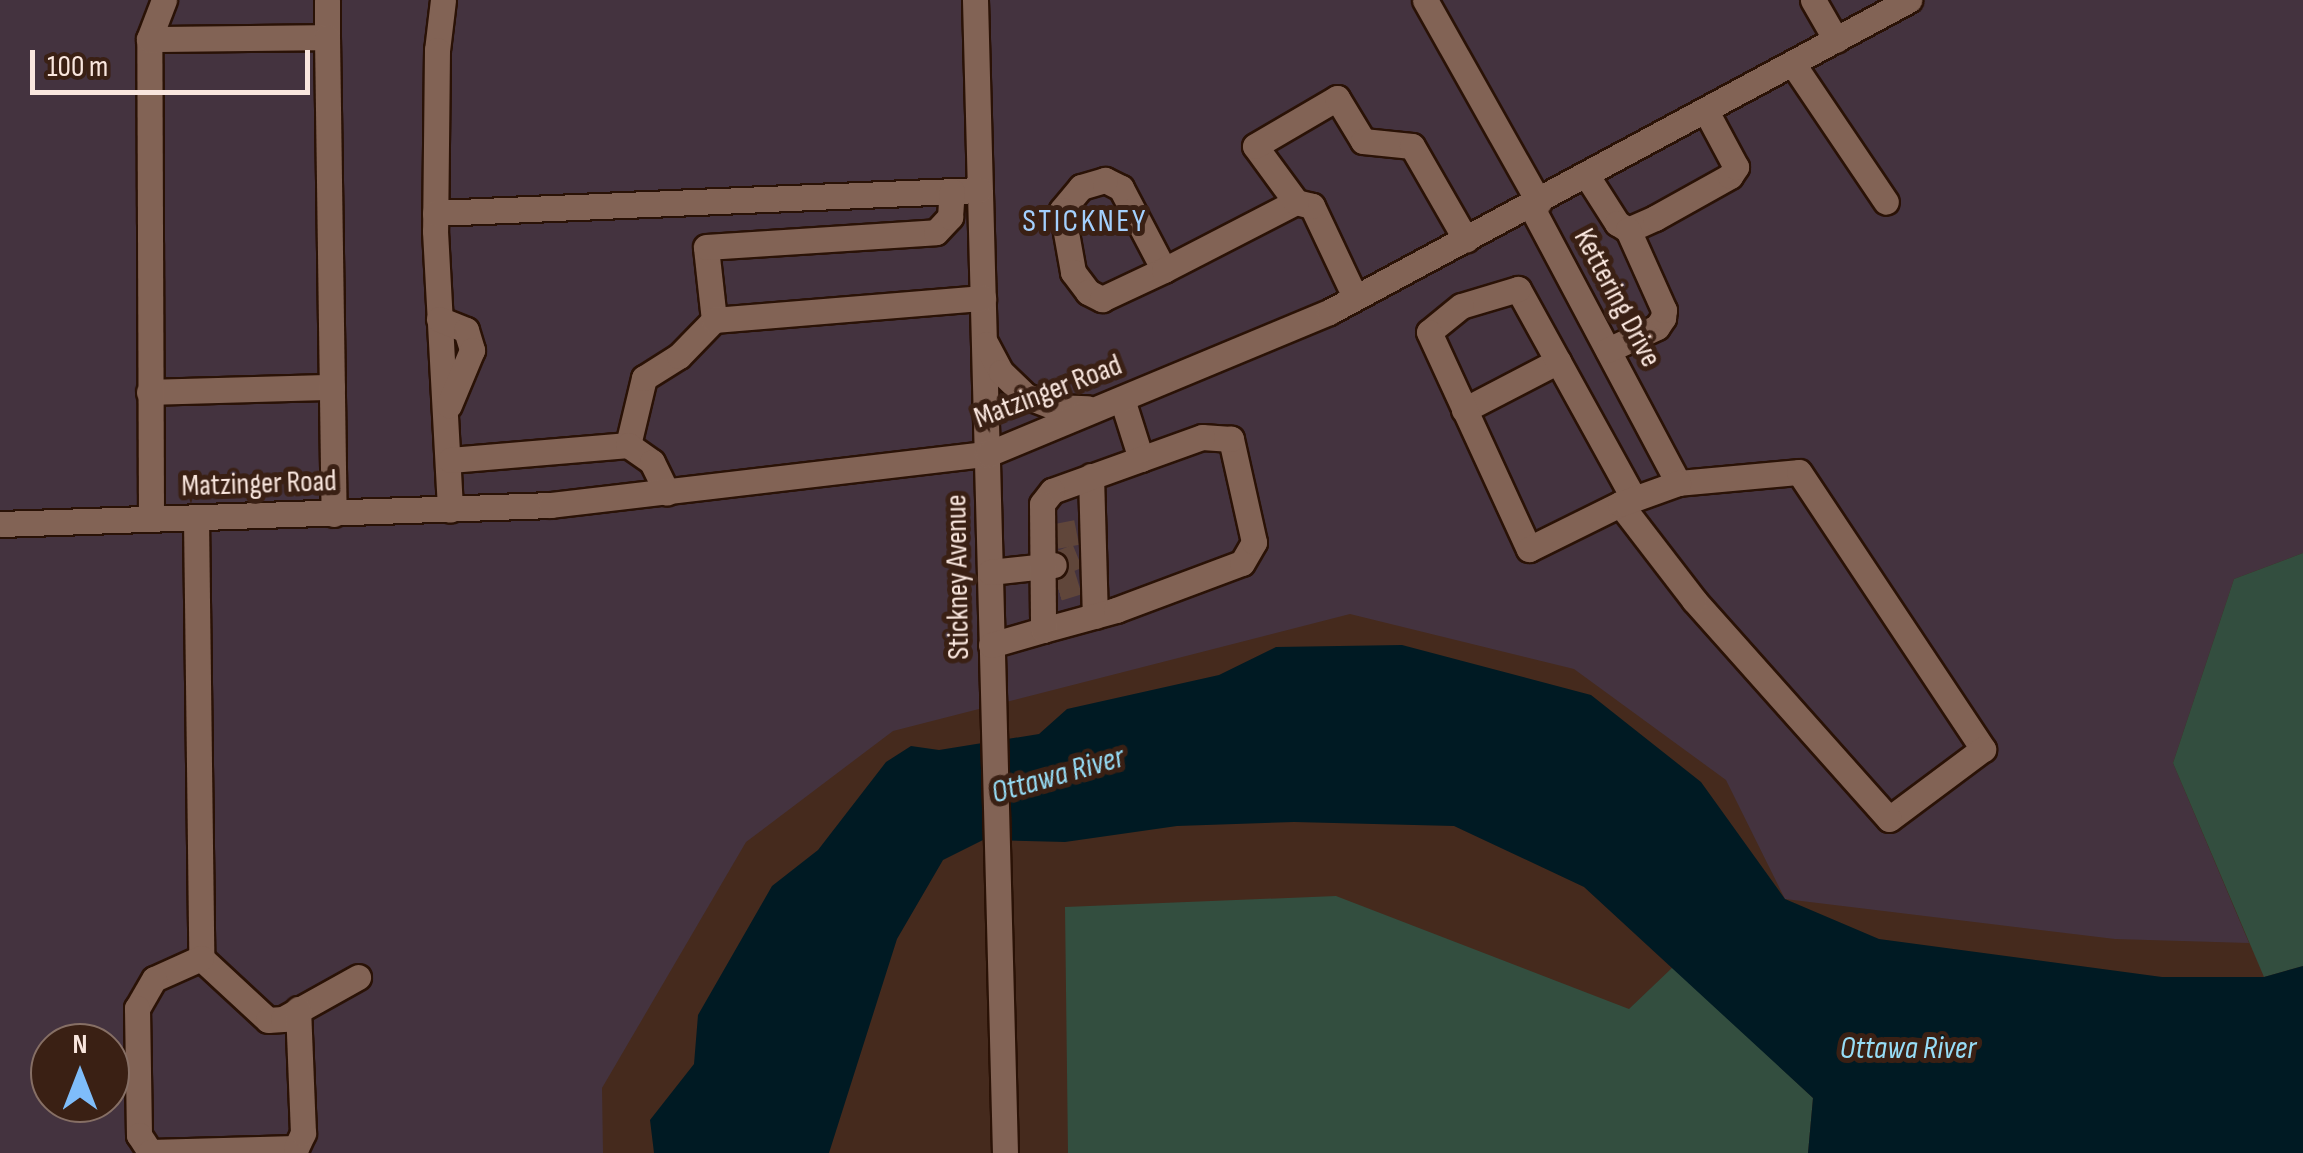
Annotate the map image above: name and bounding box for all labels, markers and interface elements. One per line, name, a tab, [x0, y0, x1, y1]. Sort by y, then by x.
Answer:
scale bar	[35, 30, 315, 92]
text: 100 m	[47, 49, 108, 85]
district label: STICKNEY	[1022, 203, 1148, 241]
street label: Kettering Drive	[1566, 223, 1668, 373]
street label: Matzinger Road	[969, 347, 1127, 437]
street label: Matzinger Road	[181, 463, 337, 505]
street label: Stickney Avenue	[939, 494, 977, 660]
water label: Ottawa River	[987, 739, 1129, 813]
north arrow	[30, 1023, 130, 1123]
text: N	[73, 1028, 87, 1061]
water label: Ottawa River	[1840, 1030, 1976, 1068]

